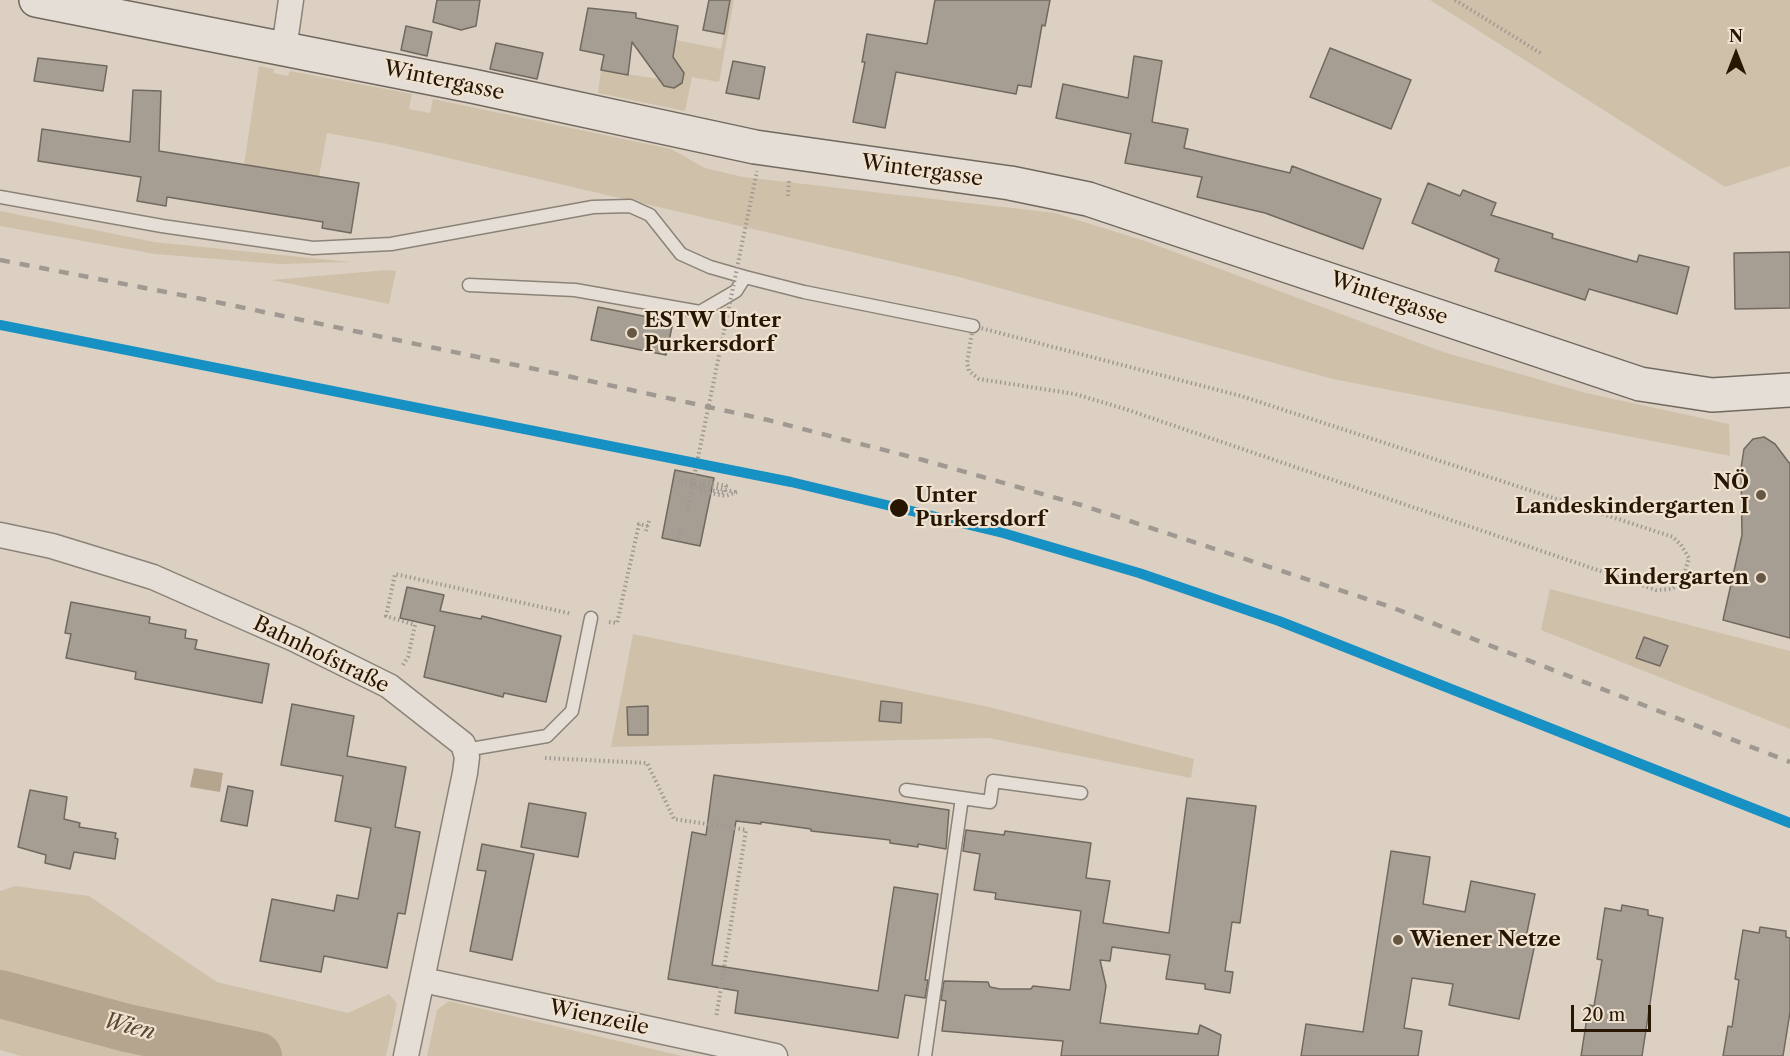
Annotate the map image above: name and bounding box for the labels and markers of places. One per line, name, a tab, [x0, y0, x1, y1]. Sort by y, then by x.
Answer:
place label: ESTW Unter Purkersdorf	[644, 308, 781, 358]
marker: ESTW Unter Purkersdorf	[625, 326, 639, 340]
place label: NÖ Landeskindergarten I	[1515, 470, 1749, 520]
place label: Unter Purkersdorf	[915, 483, 1046, 533]
marker: NÖ Landeskindergarten I	[1754, 488, 1768, 502]
marker: Unter Purkersdorf	[888, 497, 910, 519]
place label: Kindergarten	[1604, 565, 1749, 591]
marker: Kindergarten	[1754, 571, 1768, 585]
place label: Wiener Netze	[1410, 927, 1561, 953]
marker: Wiener Netze	[1391, 933, 1405, 947]

